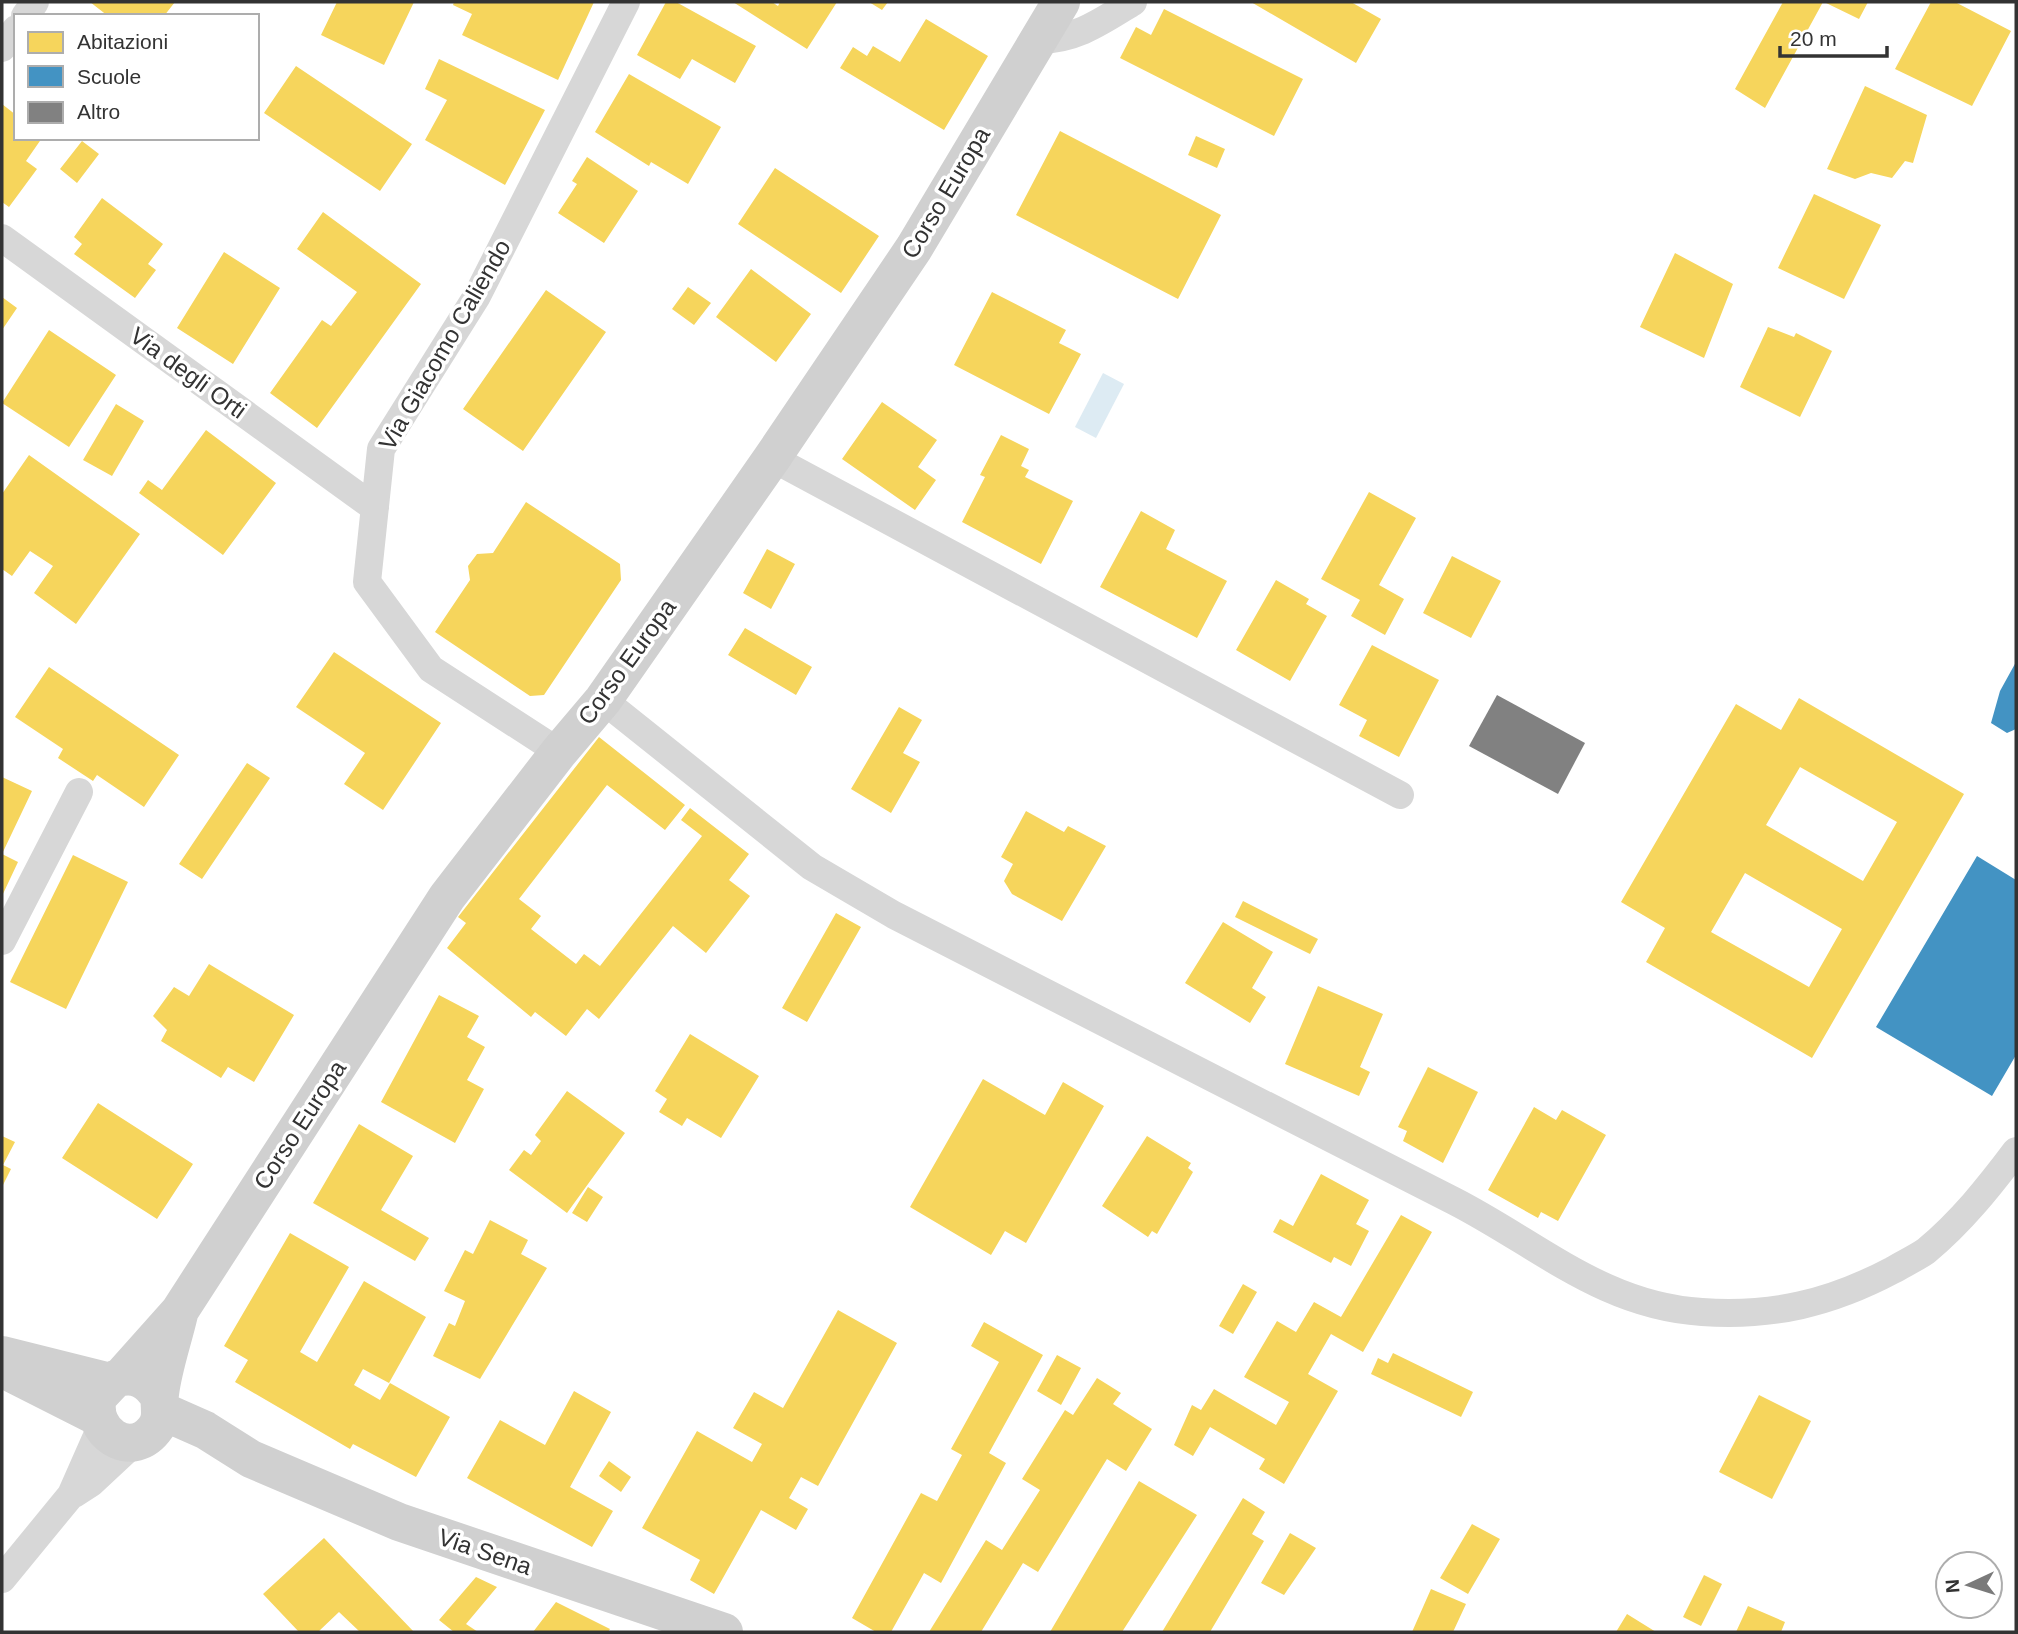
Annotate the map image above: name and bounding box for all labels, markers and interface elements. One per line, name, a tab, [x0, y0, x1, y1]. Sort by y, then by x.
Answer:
legend	[14, 14, 259, 140]
scale bar	[1780, 14, 1887, 58]
text: 20 m	[1790, 27, 1837, 50]
text: Abitazioni	[77, 30, 168, 53]
text: Scuole	[77, 65, 141, 88]
text: Altro	[77, 100, 120, 123]
street label: Corso Europa	[896, 122, 996, 263]
street label: Via Giacomo Caliendo	[373, 235, 516, 455]
street label: Via degli Orti	[125, 321, 252, 424]
street label: Corso Europa	[572, 593, 681, 730]
street label: Corso Europa	[248, 1055, 352, 1194]
street label: Via Sena	[435, 1523, 536, 1580]
north arrow	[1934, 1550, 2004, 1620]
text: N	[1942, 1579, 1963, 1594]

